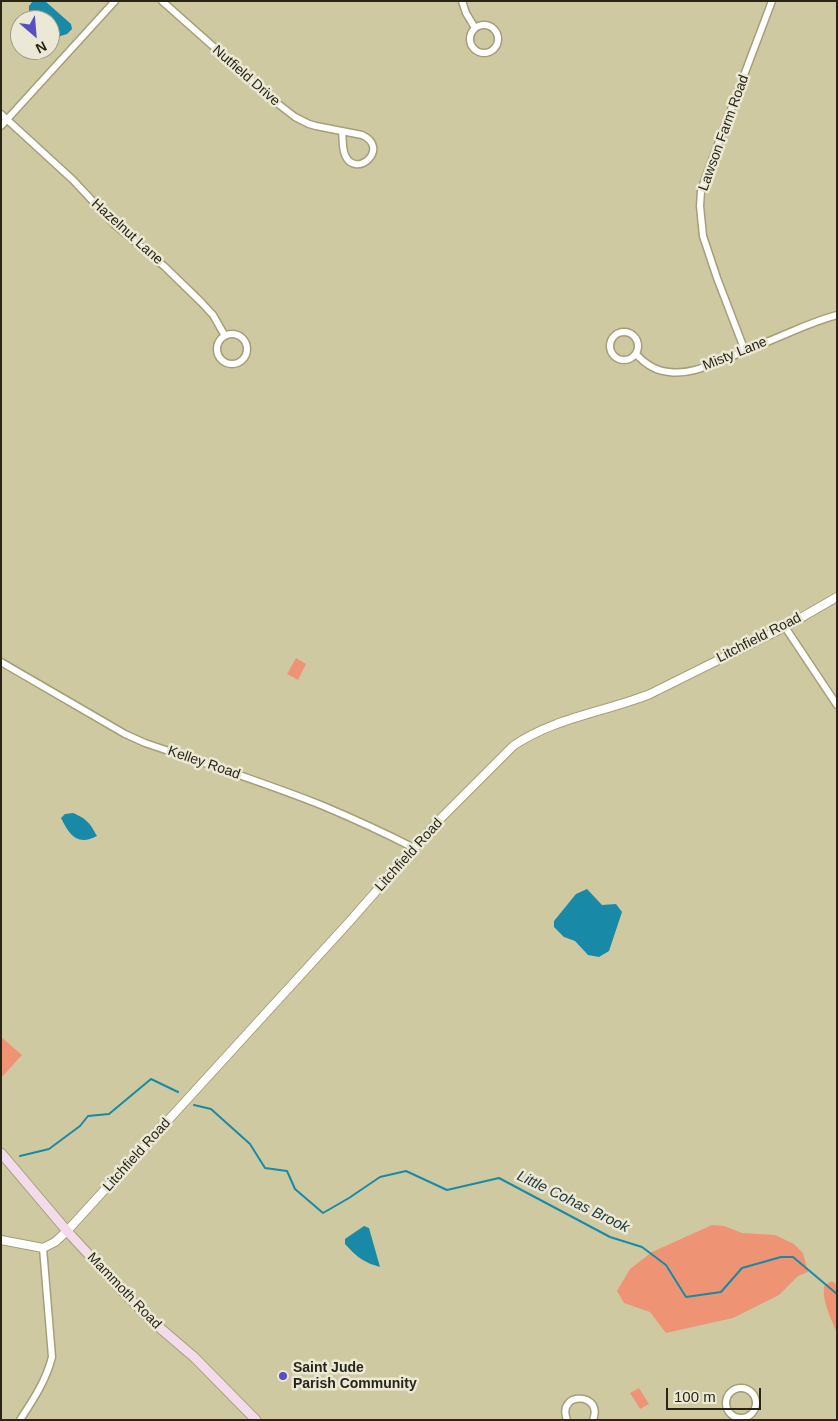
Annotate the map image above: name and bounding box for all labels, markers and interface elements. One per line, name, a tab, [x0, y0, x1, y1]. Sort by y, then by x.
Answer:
north arrow	[10, 10, 60, 60]
text: N	[33, 38, 49, 57]
street label: Nutfield Drive	[209, 42, 283, 110]
street label: Lawson Farm Road	[695, 73, 753, 193]
street label: Hazelnut Lane	[88, 196, 166, 268]
street label: Misty Lane	[700, 334, 770, 374]
street label: Litchfield Road	[714, 609, 804, 667]
street label: Kelley Road	[166, 743, 242, 783]
street label: Litchfield Road	[372, 815, 446, 895]
street label: Litchfield Road	[100, 1115, 174, 1195]
water label: Little Cohas Brook	[514, 1167, 632, 1237]
street label: Mammoth Road	[83, 1249, 165, 1333]
place label: Saint Jude Parish Community	[293, 1360, 417, 1392]
marker: Saint Jude Parish Community	[277, 1370, 289, 1382]
scale bar	[668, 1378, 763, 1410]
text: 100 m	[674, 1388, 716, 1405]

